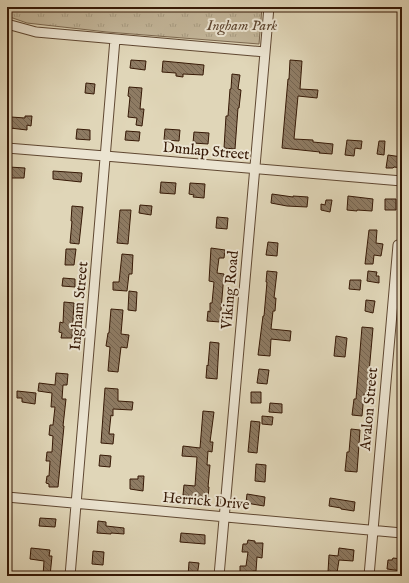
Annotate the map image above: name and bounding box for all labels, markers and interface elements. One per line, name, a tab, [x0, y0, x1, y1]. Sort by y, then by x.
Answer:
park label: Ingham Park	[206, 16, 277, 36]
street label: Dunlap Street	[162, 138, 250, 164]
street label: Viking Road	[217, 249, 243, 331]
street label: Ingham Street	[66, 261, 92, 351]
street label: Avalon Street	[356, 367, 382, 452]
street label: Herrick Drive	[162, 488, 250, 514]

